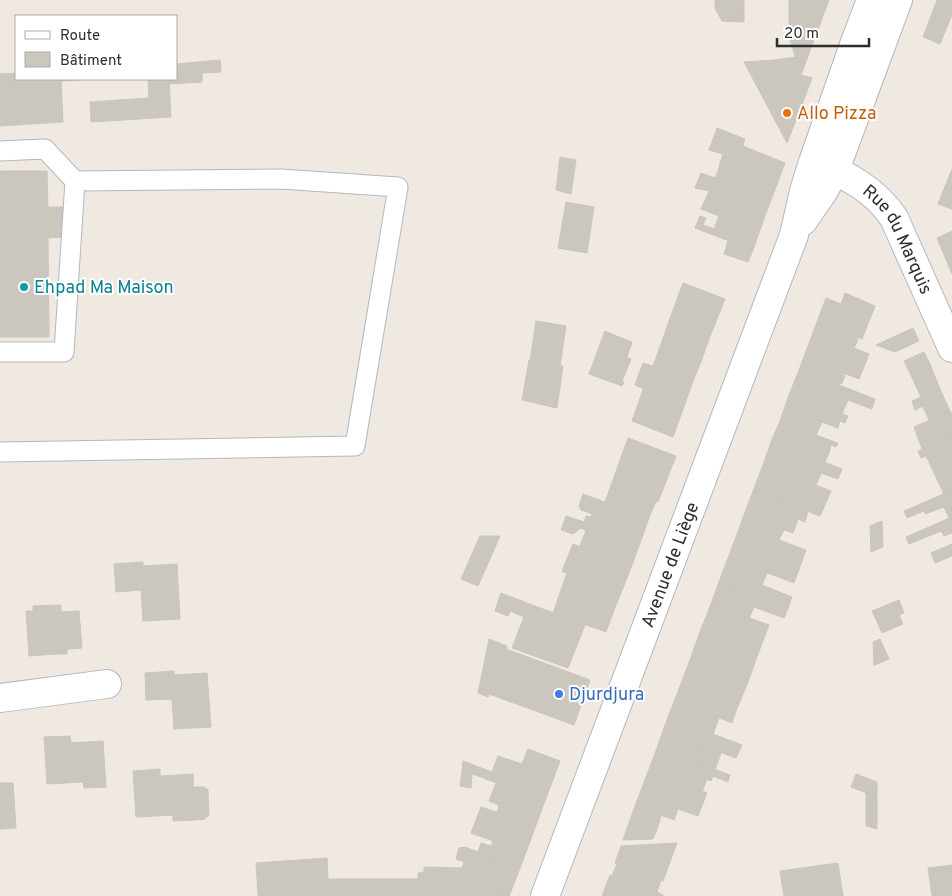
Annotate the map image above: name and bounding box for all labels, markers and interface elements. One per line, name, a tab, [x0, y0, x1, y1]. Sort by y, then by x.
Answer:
legend	[15, 15, 178, 80]
scale bar	[777, 15, 870, 47]
text: 20 m	[784, 25, 819, 44]
text: Route	[60, 27, 100, 46]
text: Bâtiment	[60, 52, 122, 71]
place label: Allo Pizza	[797, 103, 877, 126]
marker: Allo Pizza	[781, 107, 793, 119]
street label: Rue du Marquis	[857, 180, 937, 298]
place label: Ehpad Ma Maison	[34, 277, 174, 300]
marker: Ehpad Ma Maison	[18, 281, 30, 293]
street label: Avenue de Liège	[637, 499, 705, 631]
place label: Djurdjura	[569, 684, 644, 707]
marker: Djurdjura	[553, 688, 565, 700]

